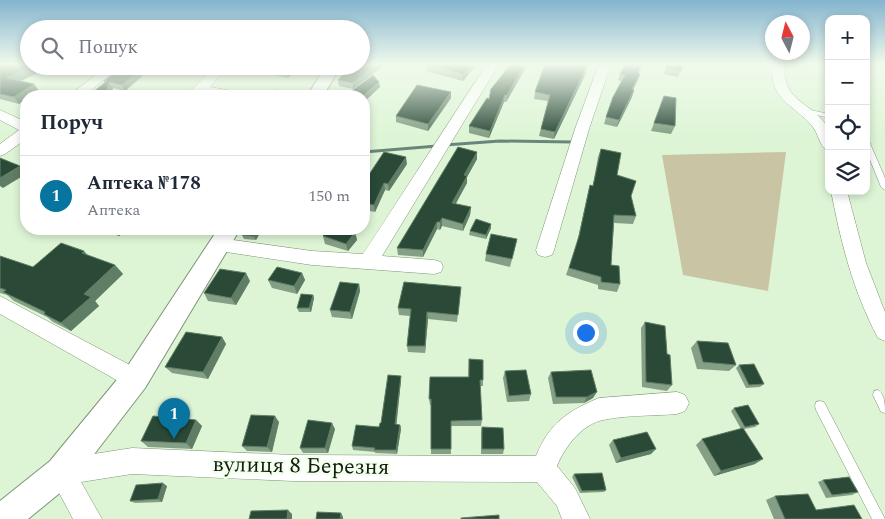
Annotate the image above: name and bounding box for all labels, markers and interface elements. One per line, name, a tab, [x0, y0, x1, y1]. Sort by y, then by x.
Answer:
north arrow	[765, 15, 810, 60]
map controls	[825, 15, 870, 195]
button: +	[825, 15, 870, 60]
search box	[20, 20, 370, 75]
text: Пошук	[78, 33, 138, 62]
icon: search	[38, 34, 66, 62]
button: −	[825, 60, 870, 105]
button: locate	[825, 105, 870, 150]
text: Поруч	[40, 107, 103, 139]
button: layers	[825, 150, 870, 195]
text: Аптека №178	[87, 169, 201, 198]
text: 1	[52, 184, 60, 208]
text: 150 m	[308, 184, 350, 208]
text: Аптека	[87, 198, 140, 222]
your location	[573, 320, 599, 346]
pin: 1	[158, 398, 190, 439]
street label: вулиця 8 Березня	[212, 448, 390, 484]

